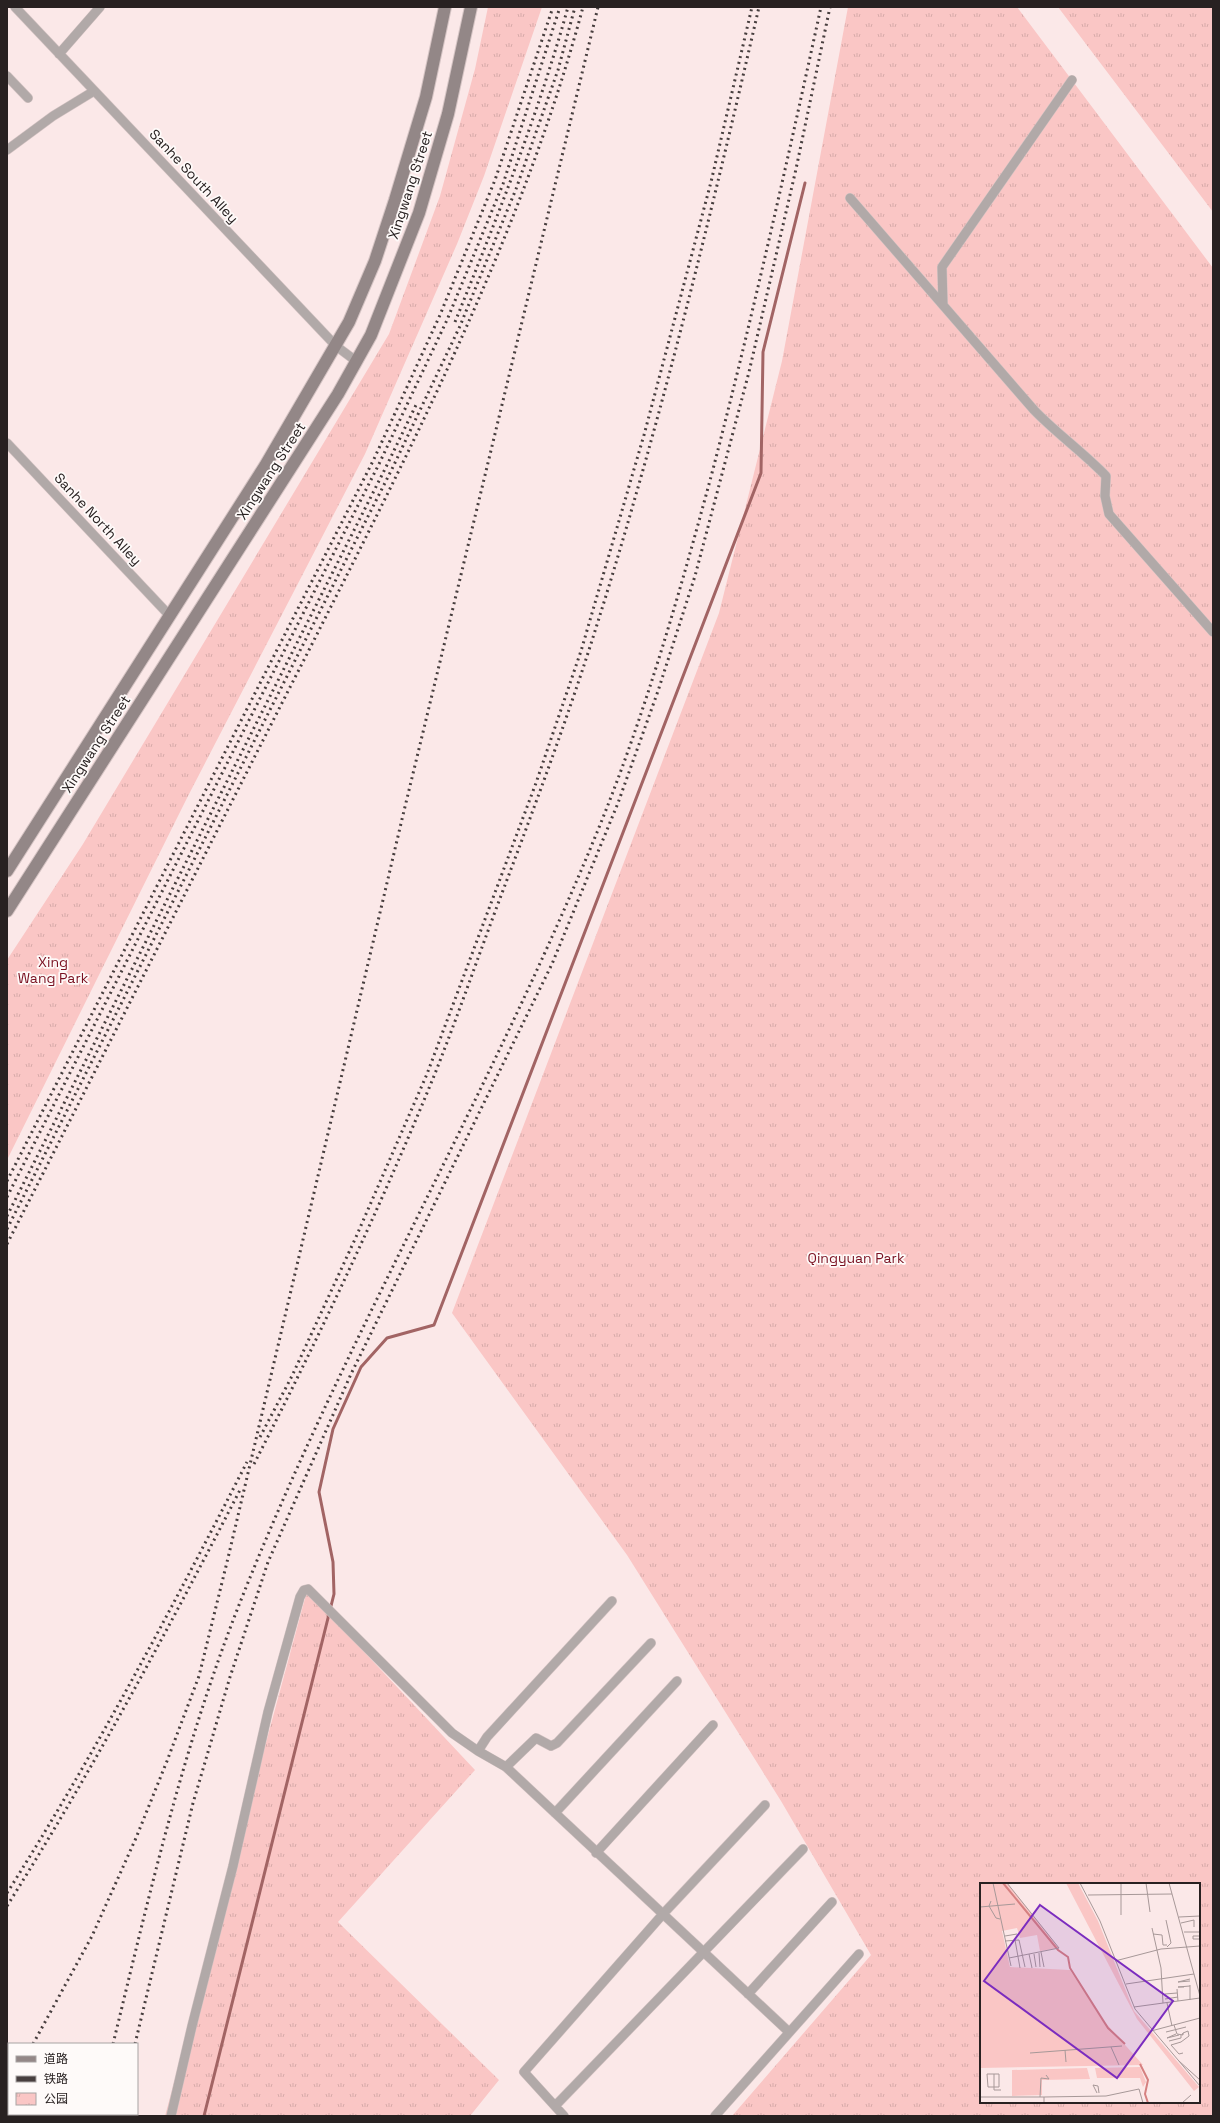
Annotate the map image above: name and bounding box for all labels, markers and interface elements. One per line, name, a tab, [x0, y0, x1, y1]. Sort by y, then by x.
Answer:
street label: Sanhe South Alley	[146, 125, 242, 227]
street label: Xingwang Street	[384, 128, 436, 242]
street label: Xingwang Street	[233, 419, 309, 523]
street label: Sanhe North Alley	[51, 469, 145, 569]
street label: Xingwang Street	[58, 692, 134, 796]
park label: Xing Wang Park	[18, 953, 89, 987]
park label: Qingyuan Park	[808, 1249, 905, 1267]
inset map	[980, 1883, 1200, 2103]
legend	[8, 2043, 138, 2115]
text: 道路	[44, 2051, 68, 2067]
text: 铁路	[44, 2071, 68, 2087]
text: 公园	[44, 2091, 68, 2107]

